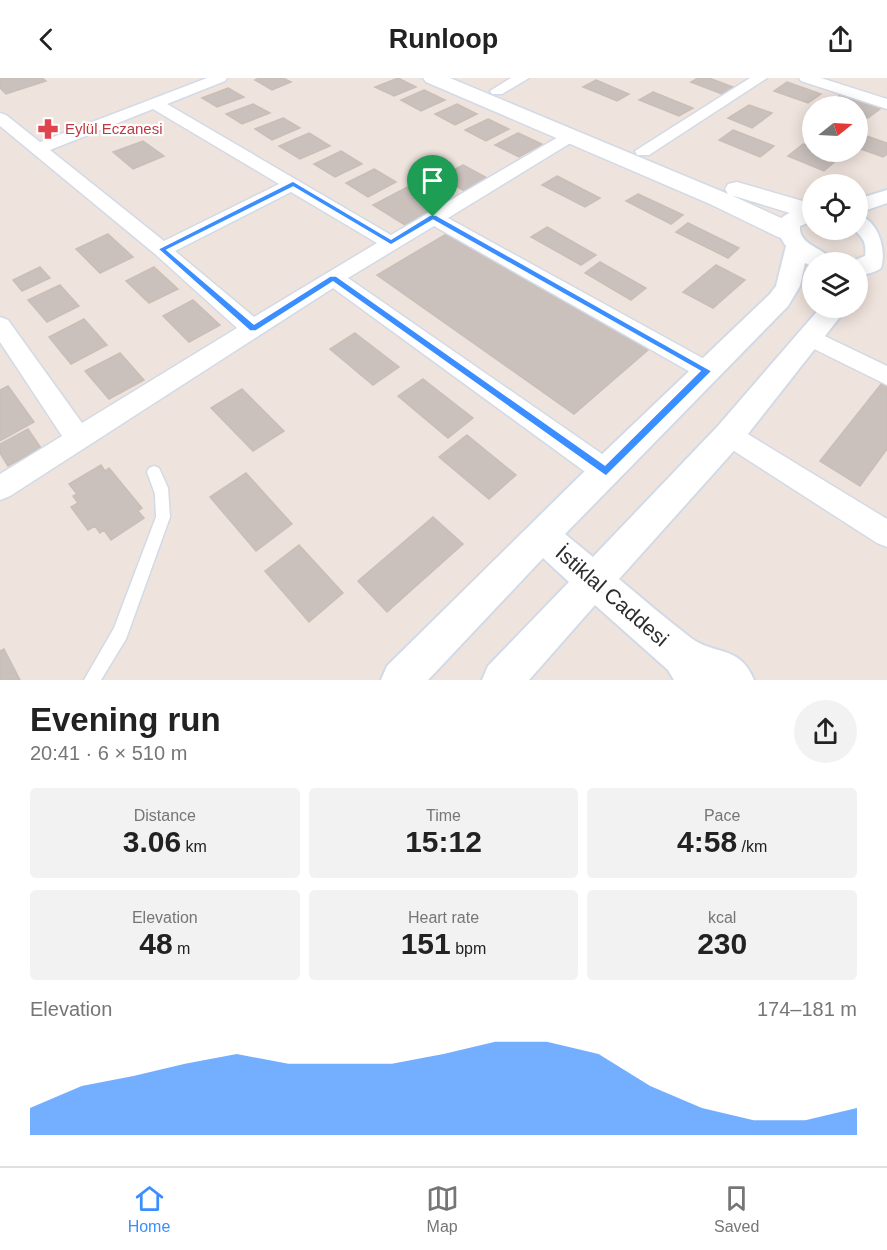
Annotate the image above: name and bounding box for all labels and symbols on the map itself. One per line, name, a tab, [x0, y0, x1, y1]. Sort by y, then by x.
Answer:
north arrow	[802, 96, 868, 162]
pharmacy icon: Eylül Eczanesi	[36, 117, 60, 141]
place label: Eylül Eczanesi	[65, 120, 163, 137]
pin	[407, 155, 458, 217]
street label: İstiklal Caddesi	[551, 541, 673, 651]

